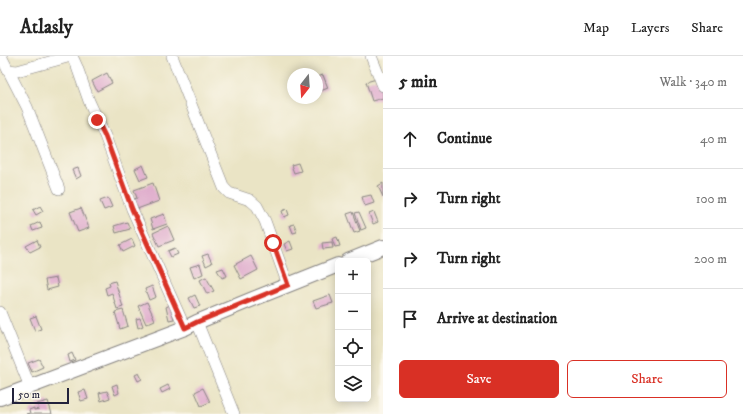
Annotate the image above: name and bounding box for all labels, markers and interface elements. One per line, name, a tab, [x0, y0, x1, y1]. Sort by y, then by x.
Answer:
text: Atlasly	[20, 16, 73, 39]
text: Map	[583, 19, 609, 37]
text: Layers	[631, 19, 669, 37]
text: Share	[691, 19, 723, 37]
north arrow	[287, 68, 323, 104]
text: 5 min	[399, 71, 437, 93]
text: Walk · 340 m	[659, 74, 727, 90]
route end	[88, 111, 106, 129]
icon: ahead	[399, 128, 421, 150]
text: Continue	[437, 129, 492, 148]
text: 40 m	[700, 131, 727, 147]
icon: right	[399, 188, 421, 210]
text: Turn right	[437, 189, 500, 208]
text: 100 m	[696, 191, 727, 207]
route start	[264, 234, 282, 252]
icon: right	[399, 248, 421, 270]
text: Turn right	[437, 249, 500, 268]
text: 200 m	[694, 251, 727, 267]
map controls	[335, 258, 371, 402]
button: +	[335, 258, 371, 294]
button: −	[335, 294, 371, 330]
icon: arrive	[399, 308, 421, 330]
text: Arrive at destination	[437, 309, 557, 328]
button: locate	[335, 330, 371, 366]
button: Save	[399, 360, 559, 398]
button: Share	[567, 360, 727, 398]
button: layers	[335, 366, 371, 402]
scale bar	[12, 386, 69, 405]
text: 50 m	[18, 388, 40, 402]

